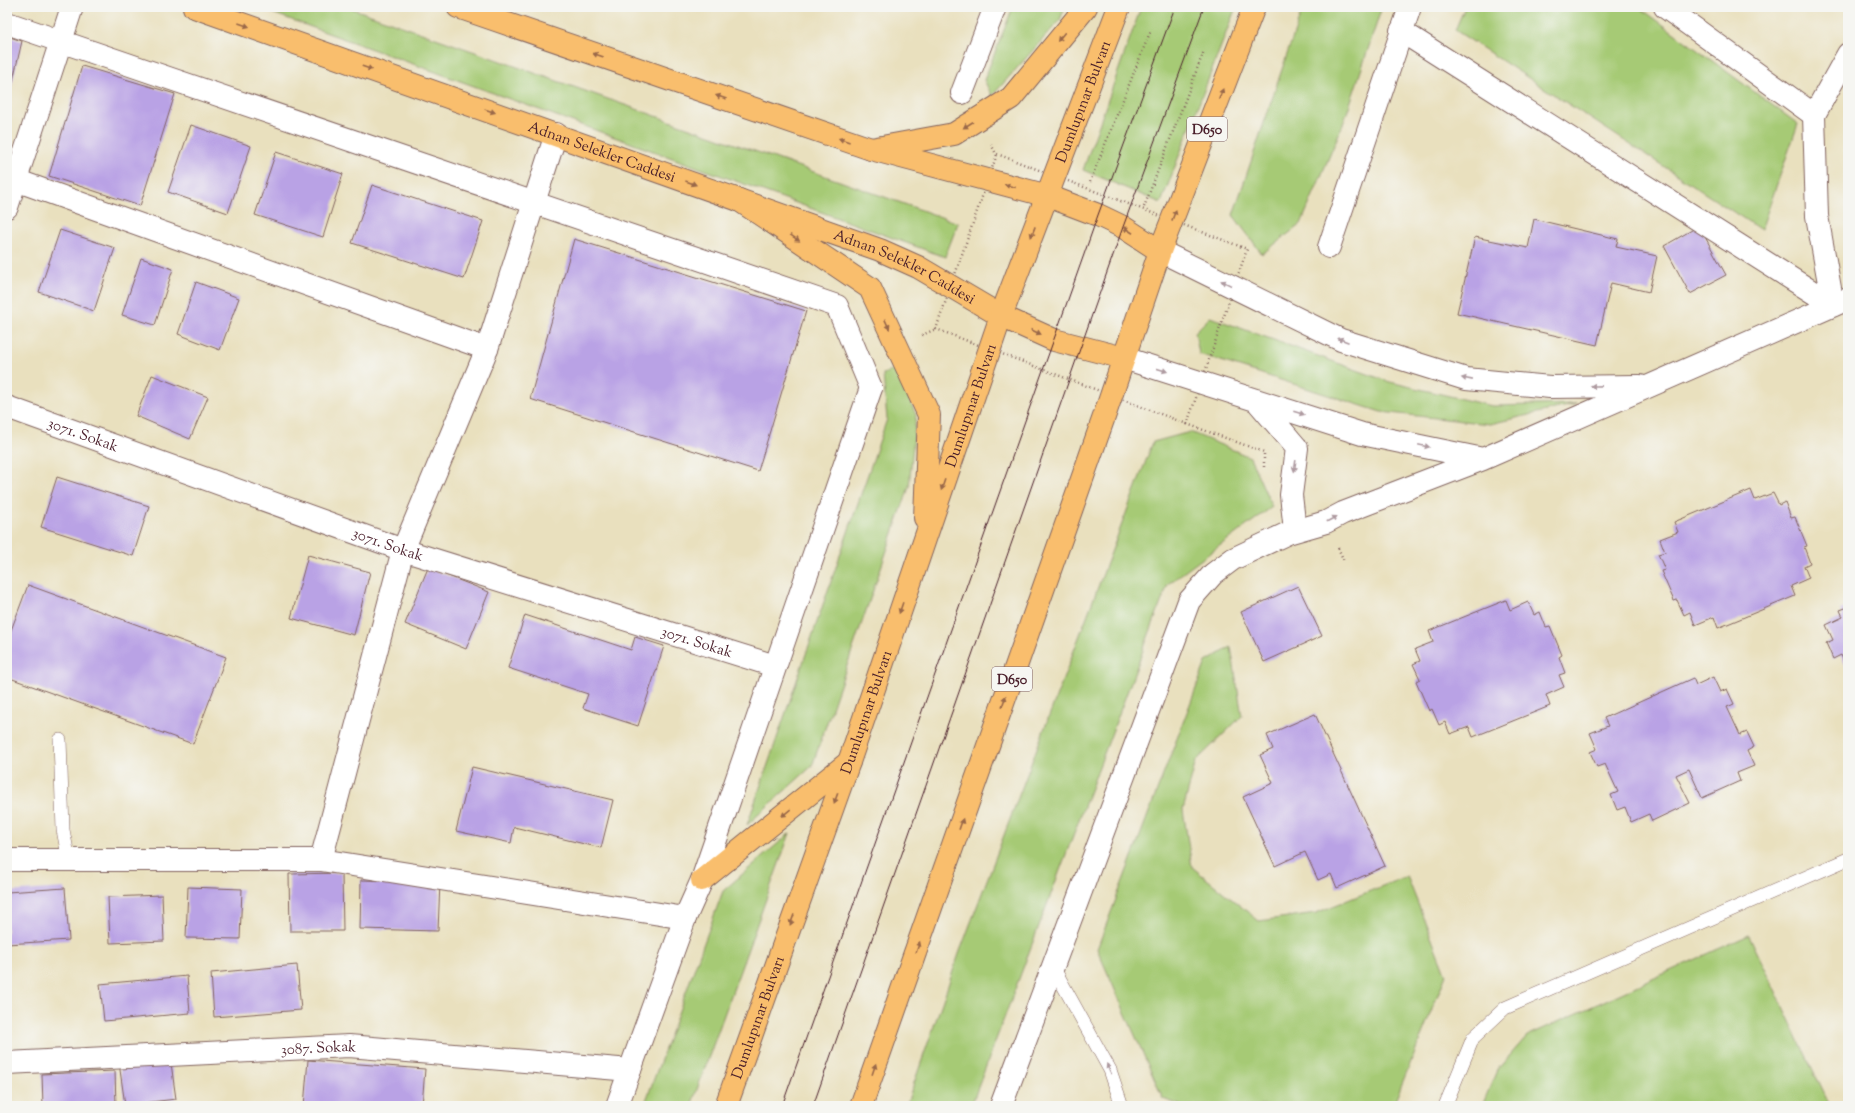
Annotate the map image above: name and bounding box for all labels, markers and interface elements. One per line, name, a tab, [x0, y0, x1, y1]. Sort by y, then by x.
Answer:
one-way arrow	[239, 22, 251, 28]
one-way arrow	[1057, 32, 1066, 43]
street label: Dumlupınar Bulvarı	[1051, 38, 1117, 166]
one-way arrow	[592, 52, 604, 58]
one-way arrow	[361, 65, 373, 71]
one-way arrow	[1218, 87, 1224, 99]
one-way arrow	[715, 94, 727, 100]
one-way arrow	[484, 108, 496, 114]
street label: Adnan Selekler Caddesi	[525, 117, 678, 189]
road number: D650	[1187, 117, 1227, 141]
one-way arrow	[963, 121, 973, 129]
one-way arrow	[838, 136, 850, 142]
one-way arrow	[686, 180, 698, 186]
one-way arrow	[1004, 183, 1016, 189]
one-way arrow	[1172, 209, 1178, 221]
street label: Adnan Selekler Caddesi	[830, 225, 979, 310]
one-way arrow	[1123, 226, 1133, 234]
one-way arrow	[1030, 227, 1036, 239]
one-way arrow	[789, 234, 800, 241]
one-way arrow	[1220, 280, 1231, 286]
one-way arrow	[884, 318, 890, 330]
one-way arrow	[1030, 329, 1042, 335]
one-way arrow	[1336, 336, 1348, 342]
street label: Dumlupınar Bulvarı	[941, 341, 1003, 471]
one-way arrow	[1156, 367, 1168, 373]
one-way arrow	[1460, 375, 1473, 381]
one-way arrow	[1590, 383, 1602, 390]
one-way arrow	[1293, 411, 1305, 417]
street label: 3071. Sokak	[44, 414, 121, 458]
one-way arrow	[1418, 444, 1431, 450]
one-way arrow	[1292, 460, 1298, 472]
one-way arrow	[940, 480, 946, 492]
one-way arrow	[1326, 516, 1338, 522]
street label: 3071. Sokak	[349, 524, 426, 568]
one-way arrow	[898, 603, 904, 615]
street label: 3071. Sokak	[658, 622, 735, 664]
street label: Dumlupınar Bulvarı	[836, 648, 898, 777]
road number: D650	[992, 667, 1032, 691]
one-way arrow	[1001, 695, 1007, 707]
one-way arrow	[833, 792, 839, 804]
one-way arrow	[780, 808, 791, 817]
one-way arrow	[958, 818, 964, 830]
one-way arrow	[789, 914, 795, 926]
one-way arrow	[915, 940, 921, 952]
street label: Dumlupınar Bulvarı	[727, 954, 791, 1082]
street label: 3087. Sokak	[280, 1037, 357, 1061]
one-way arrow	[872, 1063, 878, 1075]
one-way arrow	[1106, 1064, 1112, 1075]

